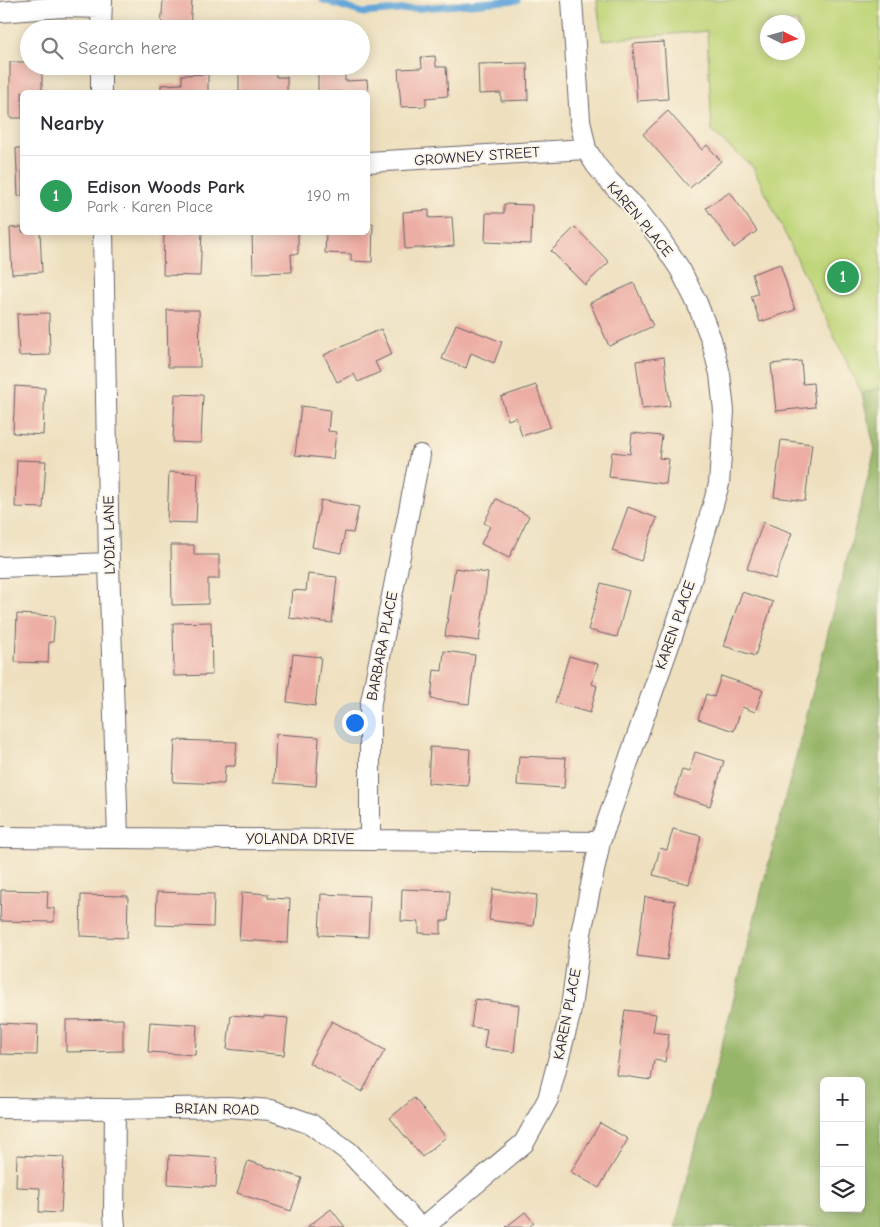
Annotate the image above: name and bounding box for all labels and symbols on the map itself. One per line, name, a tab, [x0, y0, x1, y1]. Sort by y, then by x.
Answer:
north arrow	[760, 15, 805, 60]
street label: GROWNEY STREET	[414, 143, 541, 169]
street label: KAREN PLACE	[603, 178, 677, 260]
pin: 1	[827, 258, 859, 296]
street label: LYDIA LANE	[99, 495, 119, 575]
street label: KAREN PLACE	[651, 578, 699, 672]
street label: BARBARA PLACE	[363, 590, 401, 702]
your location	[342, 710, 368, 736]
street label: YOLANDA DRIVE	[246, 830, 354, 848]
street label: KAREN PLACE	[549, 967, 585, 1061]
street label: BRIAN ROAD	[175, 1099, 259, 1119]

